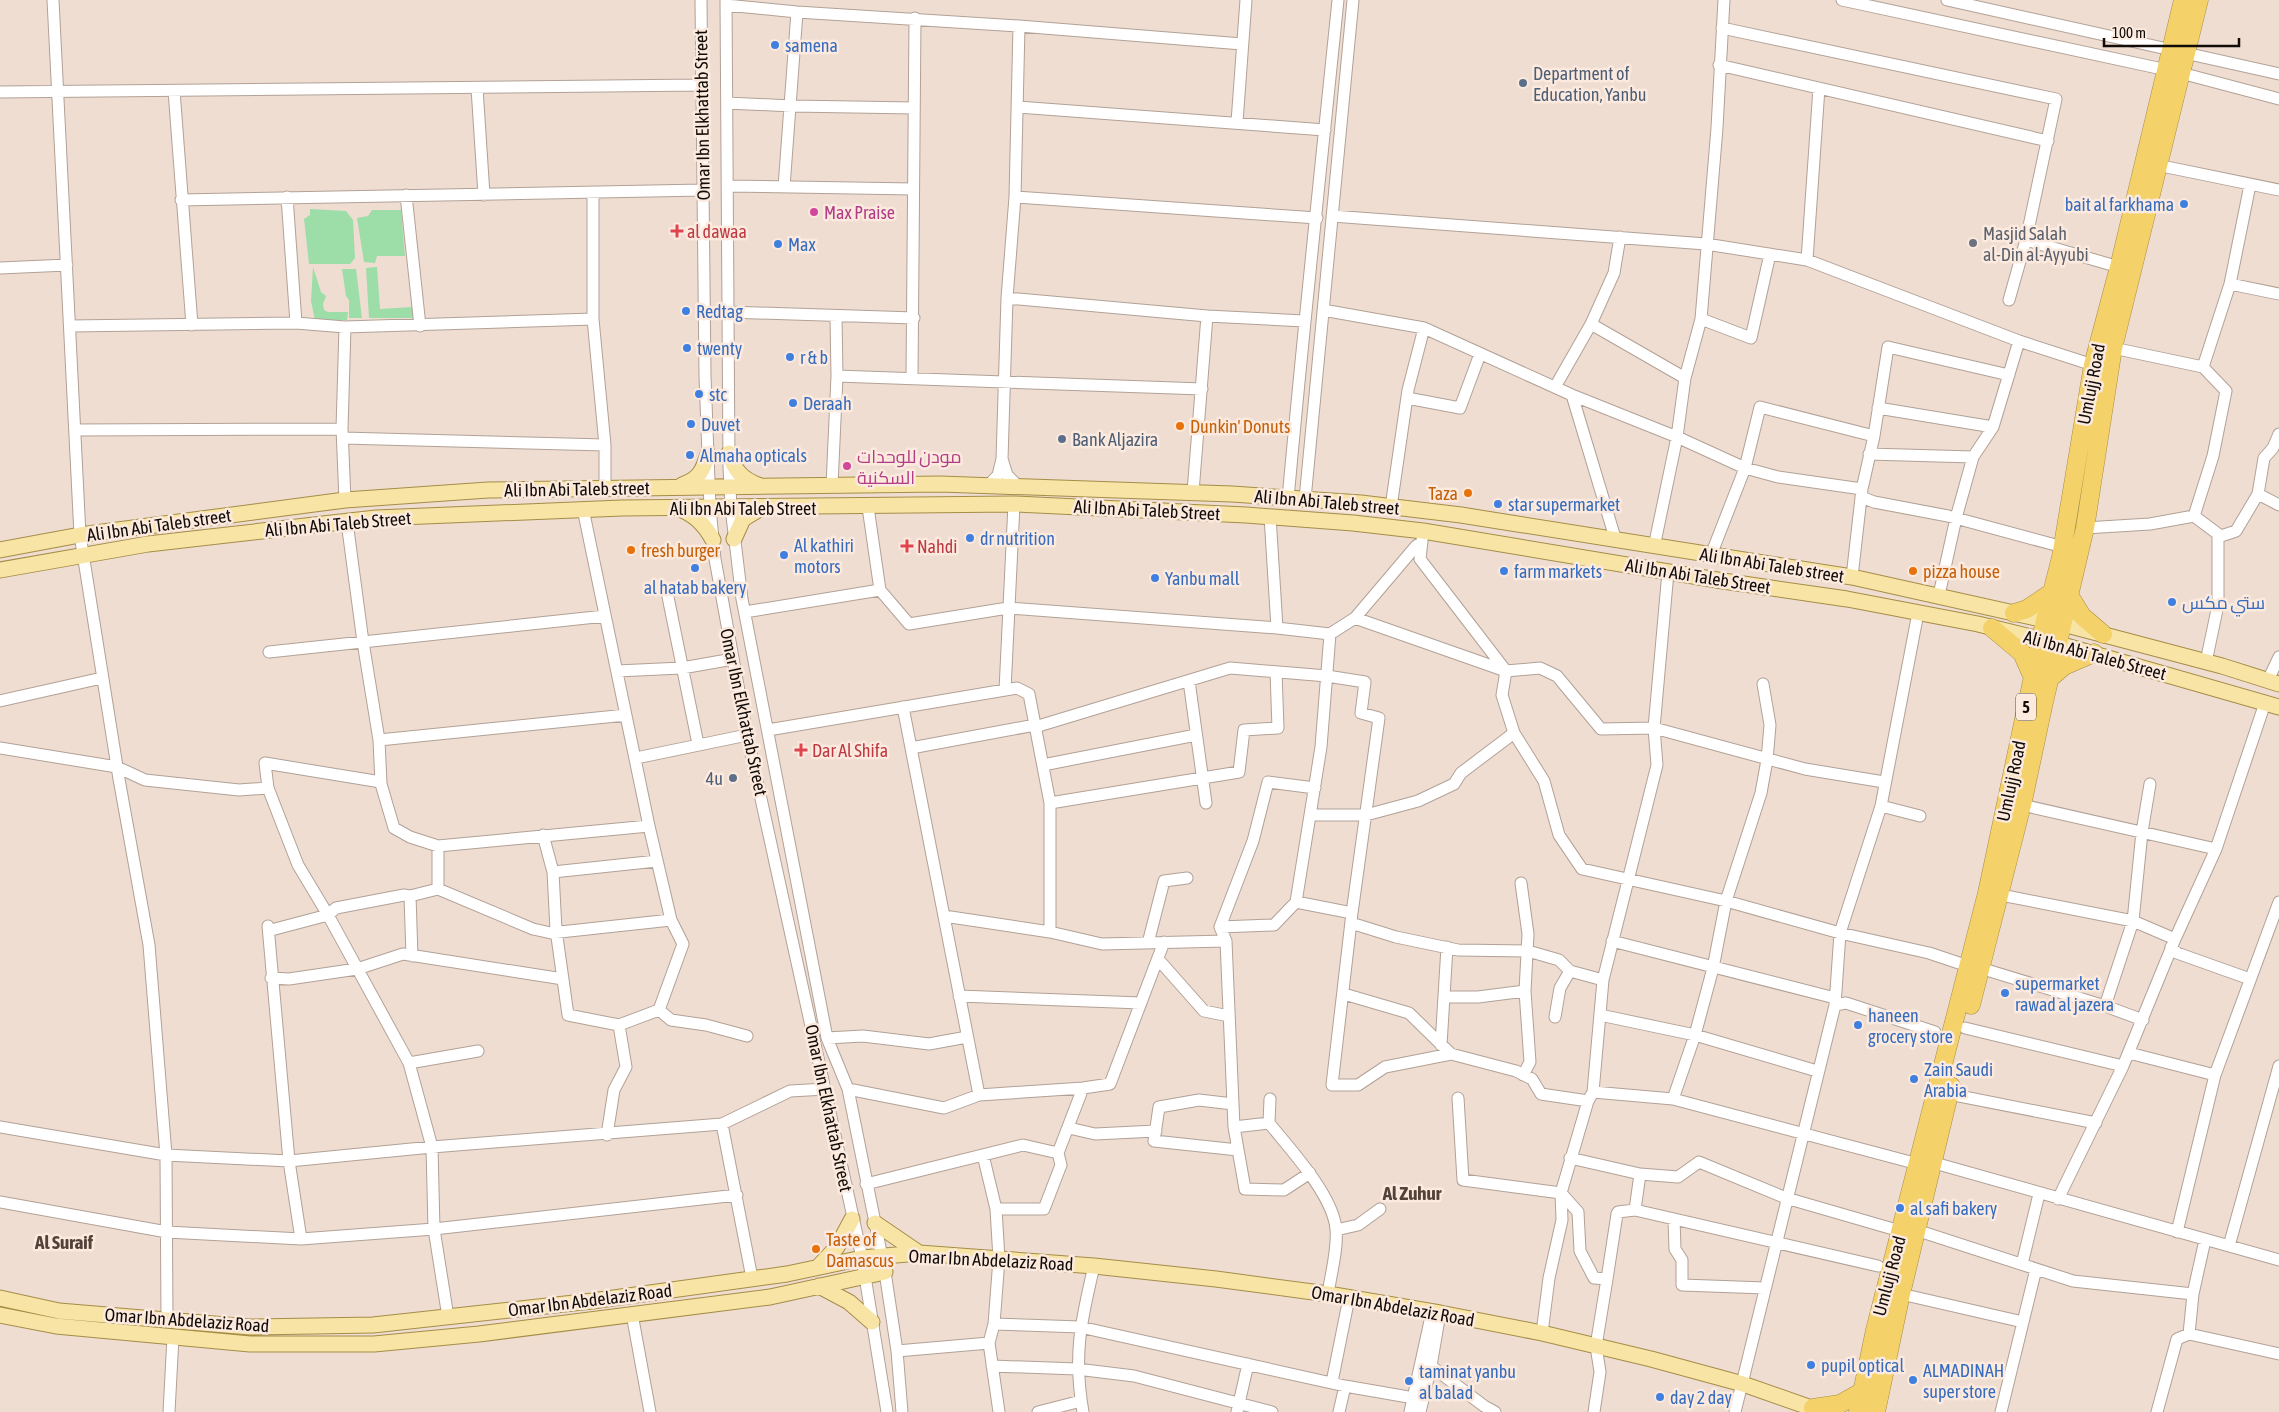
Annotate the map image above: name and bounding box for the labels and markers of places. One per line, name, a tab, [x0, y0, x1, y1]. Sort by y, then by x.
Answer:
place label: samena	[785, 35, 838, 56]
marker: samena	[769, 39, 781, 51]
place label: Department of Education, Yanbu	[1533, 63, 1646, 105]
marker: Department of Education, Yanbu	[1517, 77, 1529, 89]
place label: bait al farkhama	[2065, 194, 2174, 215]
marker: bait al farkhama	[2178, 198, 2190, 210]
place label: Max Praise	[824, 202, 895, 223]
marker: Max Praise	[808, 206, 820, 218]
place label: al dawaa	[687, 221, 747, 242]
place label: Masjid Salah al-Din al-Ayyubi	[1983, 223, 2089, 265]
marker: al dawaa	[671, 225, 683, 237]
place label: Max	[788, 234, 816, 255]
marker: Masjid Salah al-Din al-Ayyubi	[1967, 237, 1979, 249]
marker: Max	[772, 238, 784, 250]
place label: Redtag	[696, 301, 743, 322]
marker: Redtag	[680, 305, 692, 317]
place label: twenty	[697, 338, 742, 359]
marker: twenty	[681, 342, 693, 354]
place label: r & b	[800, 347, 828, 368]
marker: r & b	[784, 351, 796, 363]
place label: stc	[709, 384, 727, 405]
marker: stc	[693, 388, 705, 400]
place label: Deraah	[803, 393, 852, 414]
marker: Deraah	[787, 397, 799, 409]
place label: Duvet	[701, 414, 740, 435]
place label: Dunkin' Donuts	[1190, 416, 1290, 437]
marker: Duvet	[685, 418, 697, 430]
marker: Dunkin' Donuts	[1174, 420, 1186, 432]
place label: Bank Aljazira	[1072, 429, 1158, 450]
marker: Bank Aljazira	[1056, 433, 1068, 445]
place label: Almaha opticals	[700, 445, 807, 466]
place label: مودن للوحدات السكنية	[857, 446, 962, 488]
marker: Almaha opticals	[684, 449, 696, 461]
marker: مودن للوحدات السكنية	[841, 460, 853, 472]
place label: Taza	[1428, 483, 1458, 504]
marker: Taza	[1462, 487, 1474, 499]
place label: star supermarket	[1508, 494, 1620, 515]
marker: star supermarket	[1492, 498, 1504, 510]
place label: dr nutrition	[980, 528, 1055, 549]
marker: dr nutrition	[964, 532, 976, 544]
place label: Al kathiri motors	[794, 535, 854, 577]
place label: Nahdi	[917, 536, 957, 557]
place label: fresh burger	[641, 540, 721, 561]
marker: Nahdi	[901, 540, 913, 552]
marker: fresh burger	[625, 544, 637, 556]
marker: Al kathiri motors	[778, 549, 790, 561]
place label: farm markets	[1514, 561, 1602, 582]
place label: pizza house	[1923, 561, 2000, 582]
marker: al hatab bakery	[689, 562, 701, 574]
marker: farm markets	[1498, 565, 1510, 577]
marker: pizza house	[1907, 565, 1919, 577]
place label: Yanbu mall	[1165, 568, 1240, 589]
marker: Yanbu mall	[1149, 572, 1161, 584]
place label: al hatab bakery	[644, 577, 746, 598]
place label: ستي مكس	[2182, 592, 2265, 617]
marker: ستي مكس	[2166, 596, 2178, 608]
place label: Dar Al Shifa	[812, 740, 888, 761]
marker: Dar Al Shifa	[794, 743, 808, 757]
place label: 4u	[706, 768, 723, 789]
marker: 4u	[727, 772, 739, 784]
place label: supermarket rawad al jazera	[2015, 973, 2114, 1015]
marker: supermarket rawad al jazera	[1999, 987, 2011, 999]
place label: haneen grocery store	[1868, 1005, 1953, 1047]
marker: haneen grocery store	[1852, 1019, 1864, 1031]
place label: Zain Saudi Arabia	[1924, 1059, 1993, 1101]
marker: Zain Saudi Arabia	[1908, 1073, 1920, 1085]
place label: al safi bakery	[1910, 1198, 1997, 1219]
marker: al safi bakery	[1894, 1202, 1906, 1214]
place label: Taste of Damascus	[826, 1229, 894, 1271]
marker: Taste of Damascus	[810, 1243, 822, 1255]
place label: pupil optical	[1821, 1355, 1904, 1376]
marker: pupil optical	[1805, 1359, 1817, 1371]
place label: ALMADINAH super store	[1923, 1360, 2004, 1402]
place label: taminat yanbu al balad	[1419, 1361, 1516, 1403]
marker: ALMADINAH super store	[1907, 1374, 1919, 1386]
marker: taminat yanbu al balad	[1403, 1375, 1415, 1387]
place label: day 2 day	[1670, 1387, 1732, 1408]
marker: day 2 day	[1654, 1391, 1666, 1403]

